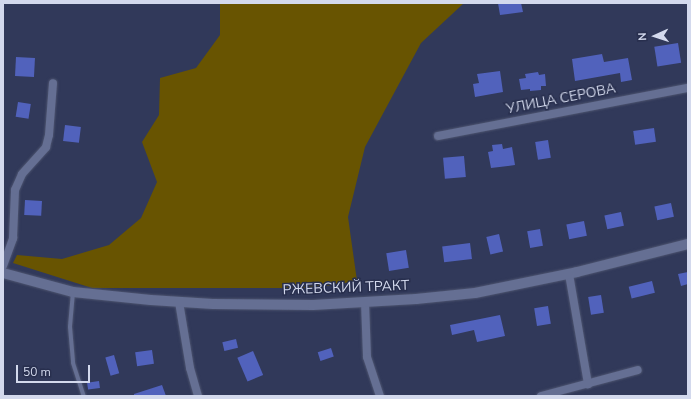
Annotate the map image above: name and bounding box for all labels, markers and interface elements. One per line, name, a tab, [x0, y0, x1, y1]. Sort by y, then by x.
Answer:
north arrow	[635, 16, 675, 56]
text: N	[635, 32, 650, 41]
street label: УЛИЦА СЕРОВА	[505, 80, 617, 118]
street label: РЖЕВСКИЙ ТРАКТ	[282, 277, 410, 299]
scale bar	[18, 357, 92, 383]
text: 50 m	[23, 364, 51, 380]

